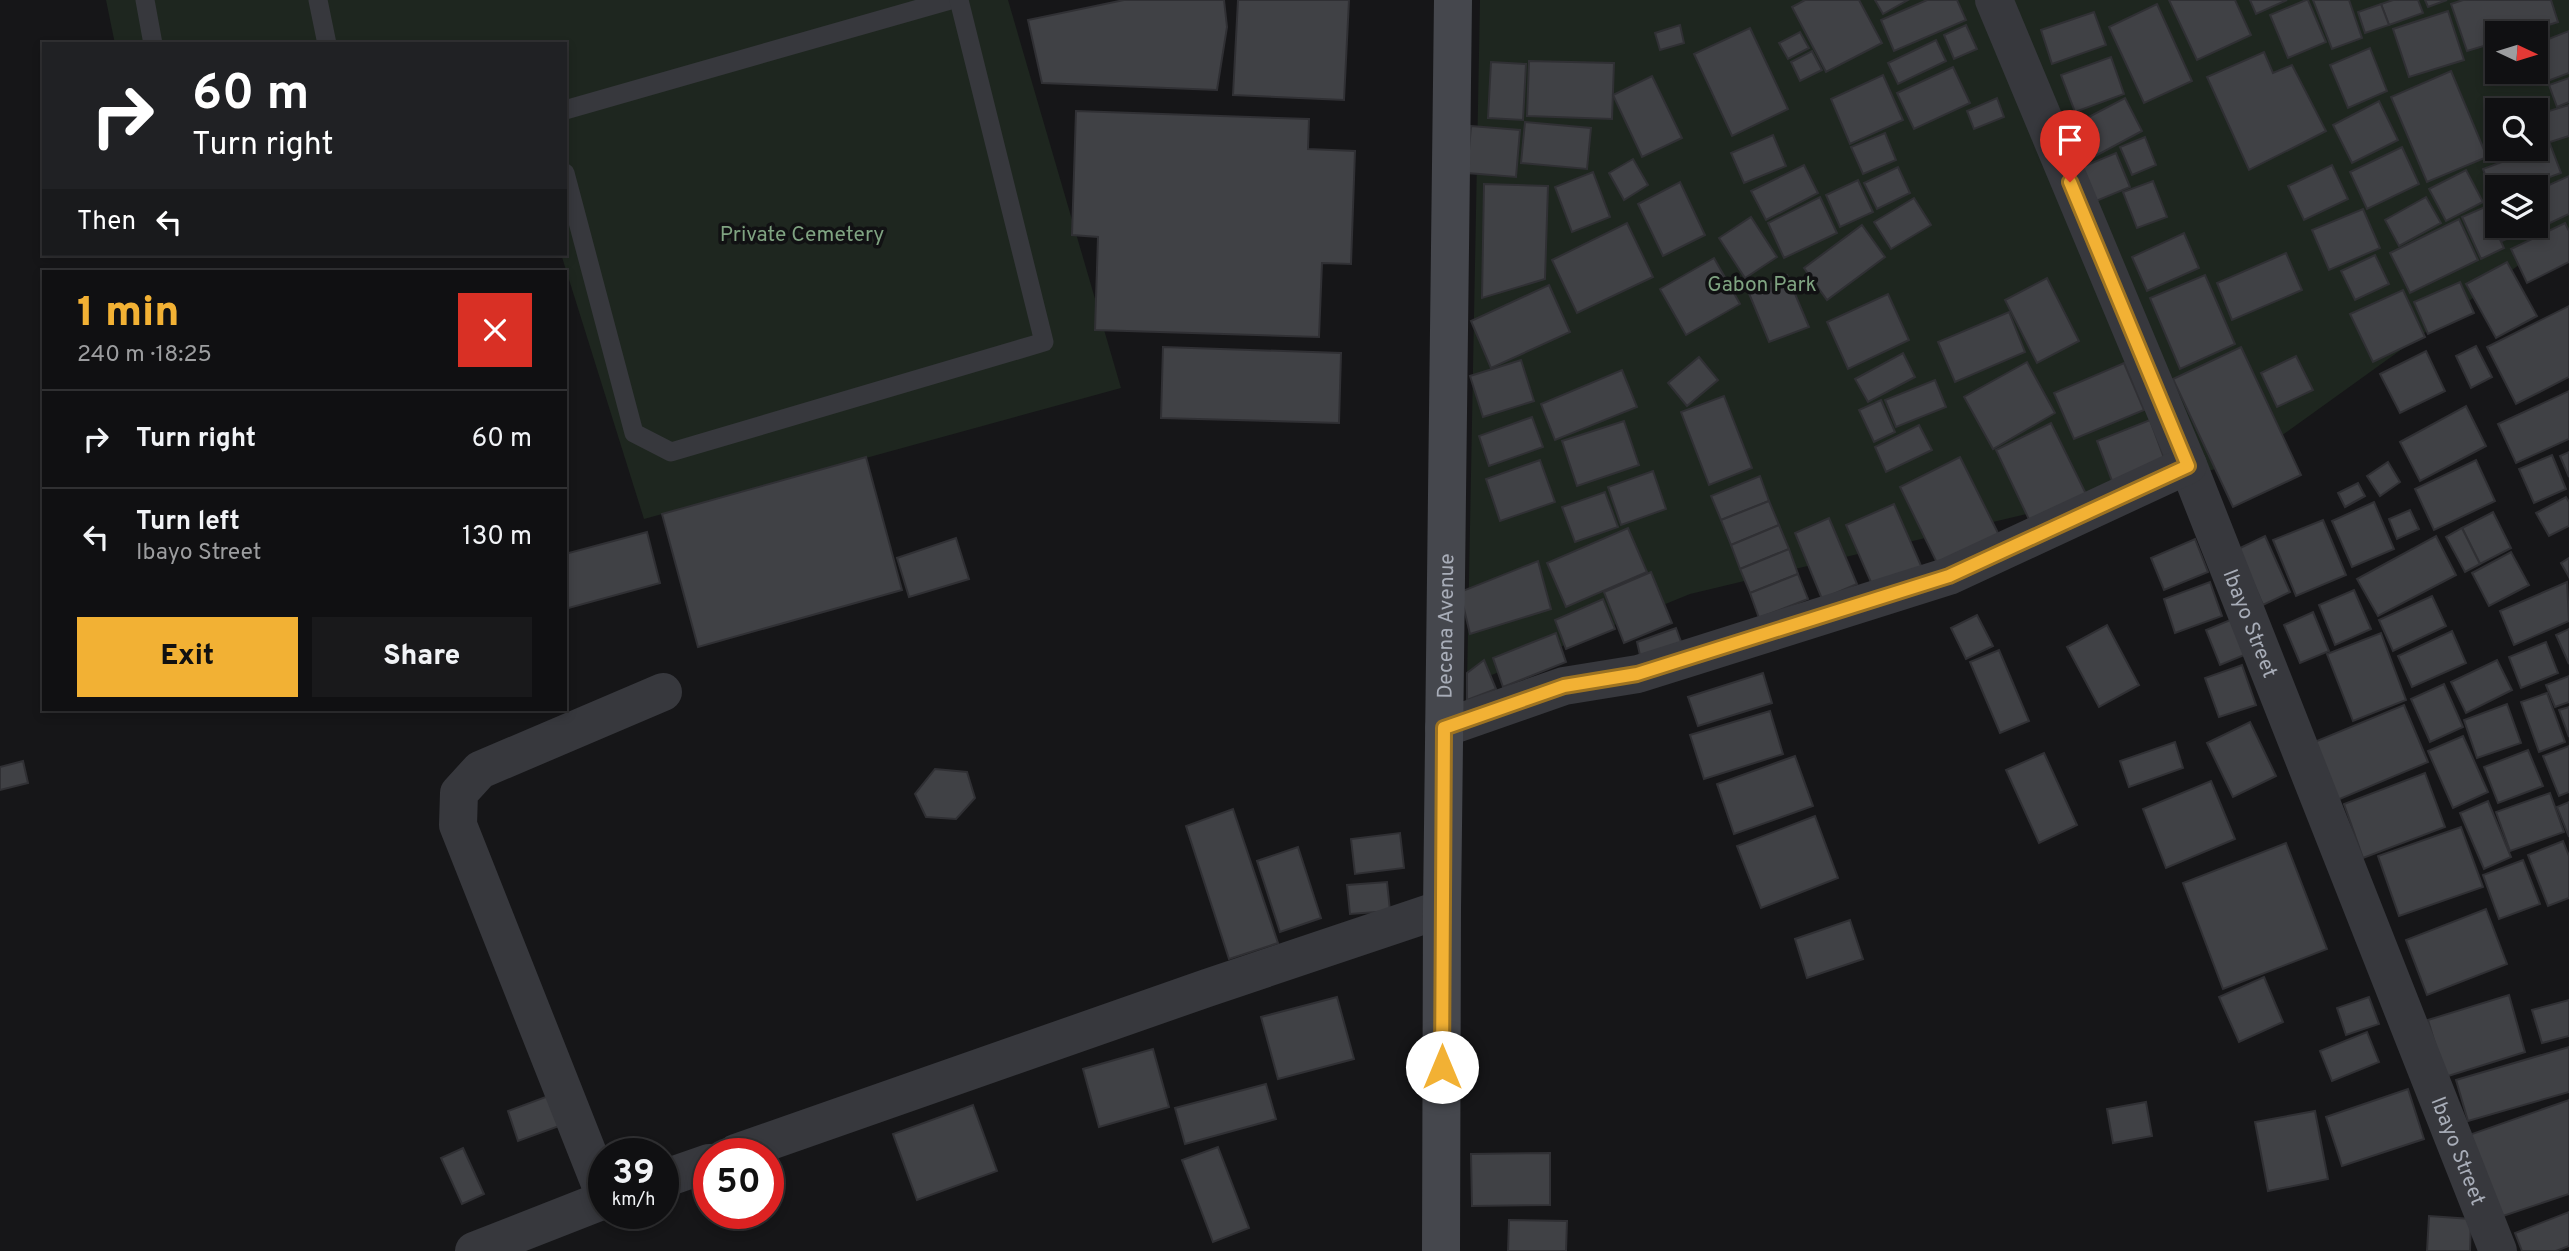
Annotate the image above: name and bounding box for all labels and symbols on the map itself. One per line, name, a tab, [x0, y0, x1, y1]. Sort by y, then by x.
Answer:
north arrow	[2485, 21, 2548, 84]
pin	[2040, 110, 2100, 182]
park label: Private Cemetery	[720, 222, 884, 249]
park label: Gabon Park	[1707, 272, 1817, 299]
street label: Decena Avenue	[1433, 553, 1461, 699]
street label: Ibayo Street	[2215, 566, 2283, 682]
position arrow	[1405, 1030, 1479, 1104]
street label: Ibayo Street	[2423, 1093, 2491, 1210]
speed limit sign: 50	[693, 1138, 784, 1229]

